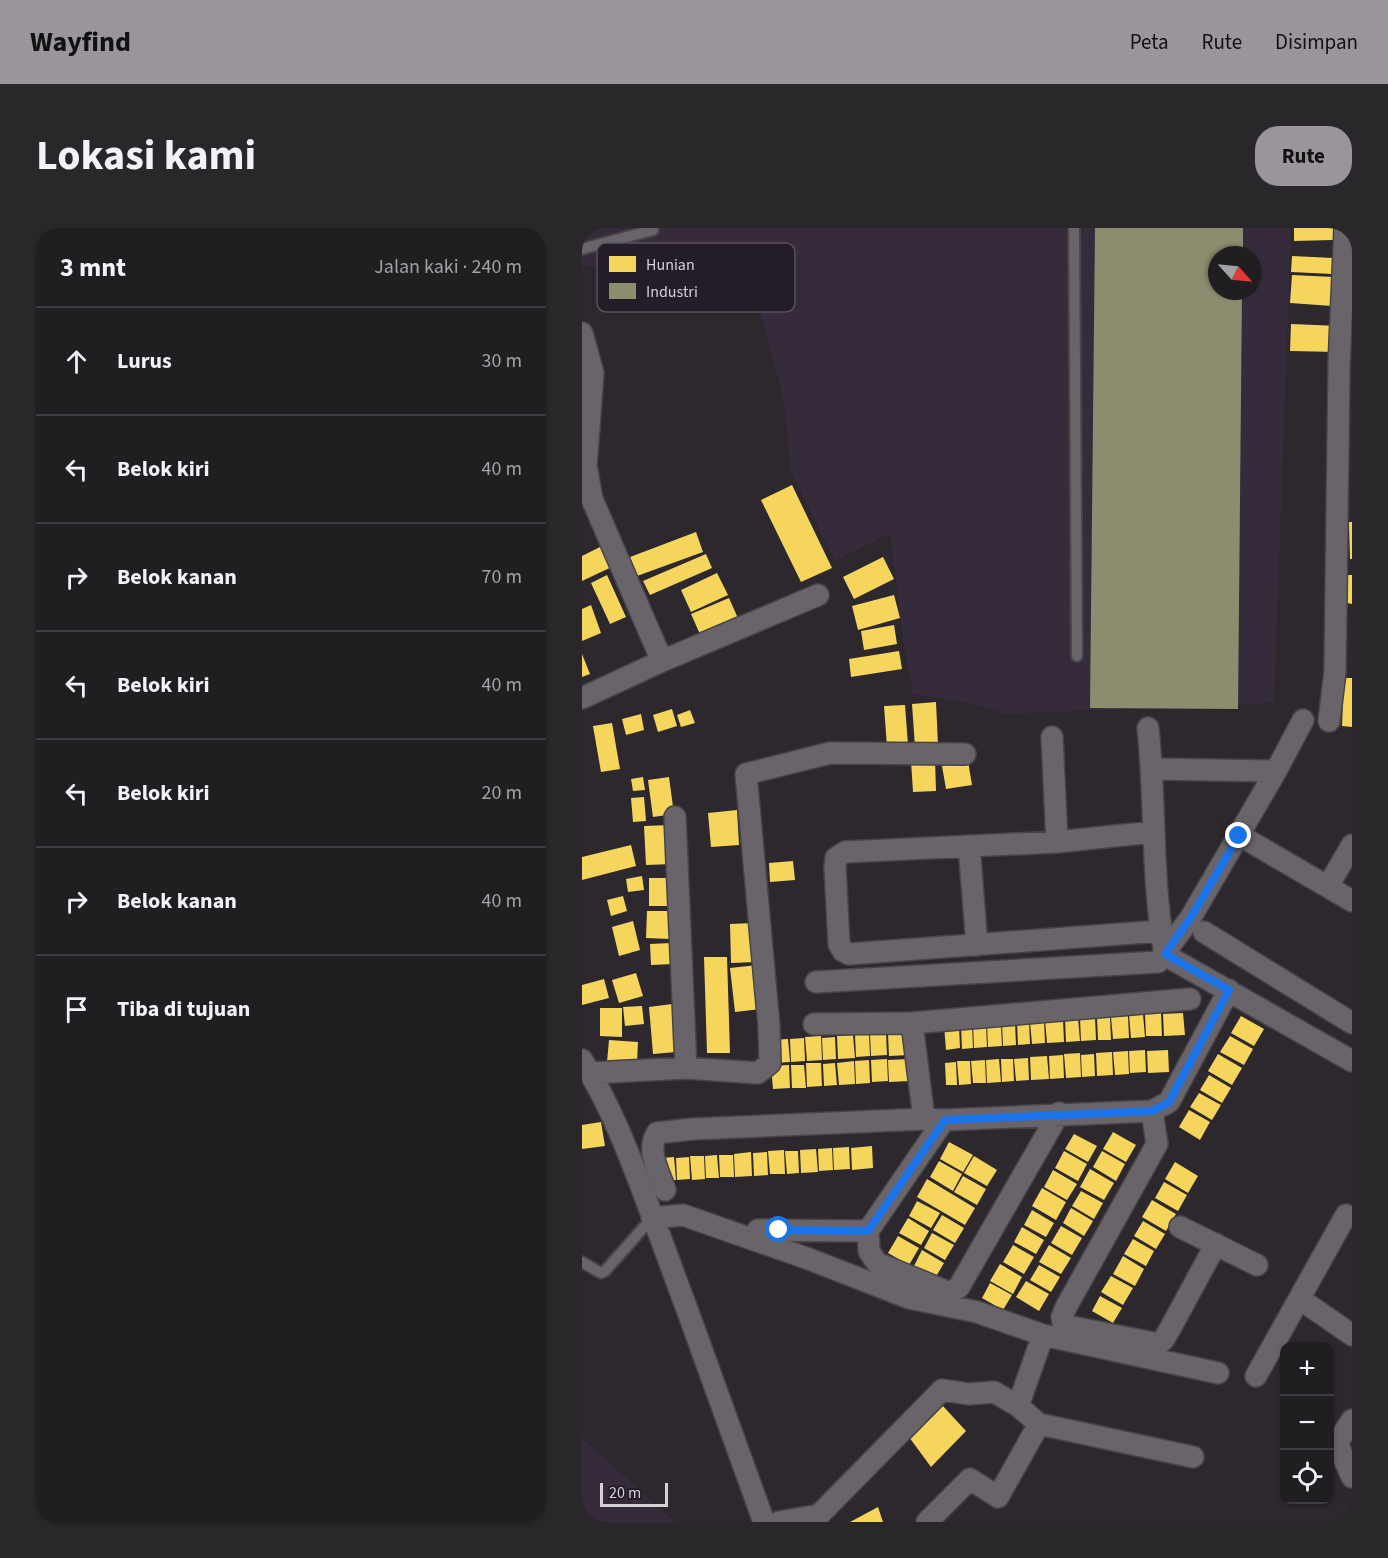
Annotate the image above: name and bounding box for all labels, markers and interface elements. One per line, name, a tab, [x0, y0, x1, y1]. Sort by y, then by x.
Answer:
text: Wayfind	[30, 22, 131, 62]
text: Peta	[1130, 27, 1168, 57]
text: Rute	[1201, 27, 1242, 57]
text: Disimpan	[1275, 27, 1358, 57]
text: Lokasi kami	[36, 126, 256, 186]
button: Rute	[1255, 126, 1352, 186]
legend	[597, 243, 795, 312]
north arrow	[1208, 246, 1262, 300]
text: 3 mnt	[60, 249, 126, 286]
text: Jalan kaki · 240 m	[374, 253, 522, 281]
text: Hunian	[646, 254, 695, 276]
text: Industri	[646, 281, 698, 303]
icon: ahead	[60, 345, 93, 378]
text: Lurus	[117, 345, 172, 377]
text: 30 m	[482, 347, 522, 375]
icon: left	[60, 453, 93, 486]
text: Belok kiri	[117, 453, 210, 485]
text: 40 m	[482, 455, 522, 483]
icon: right	[60, 561, 93, 594]
text: Belok kanan	[117, 561, 237, 593]
text: 70 m	[482, 563, 522, 591]
icon: left	[60, 669, 93, 702]
text: Belok kiri	[117, 669, 210, 701]
text: 40 m	[482, 671, 522, 699]
icon: left	[60, 777, 93, 810]
text: Belok kiri	[117, 777, 210, 809]
text: 20 m	[482, 779, 522, 807]
route end	[1225, 822, 1251, 848]
icon: right	[60, 885, 93, 918]
text: Belok kanan	[117, 885, 237, 917]
text: 40 m	[482, 887, 522, 915]
icon: arrive	[60, 993, 93, 1026]
text: Tiba di tujuan	[117, 993, 250, 1025]
route start	[765, 1216, 791, 1242]
map controls	[1280, 1342, 1334, 1504]
button: +	[1280, 1342, 1334, 1396]
button: −	[1280, 1396, 1334, 1450]
button: locate	[1280, 1450, 1334, 1504]
scale bar	[600, 1480, 668, 1508]
text: 20 m	[609, 1482, 641, 1504]

